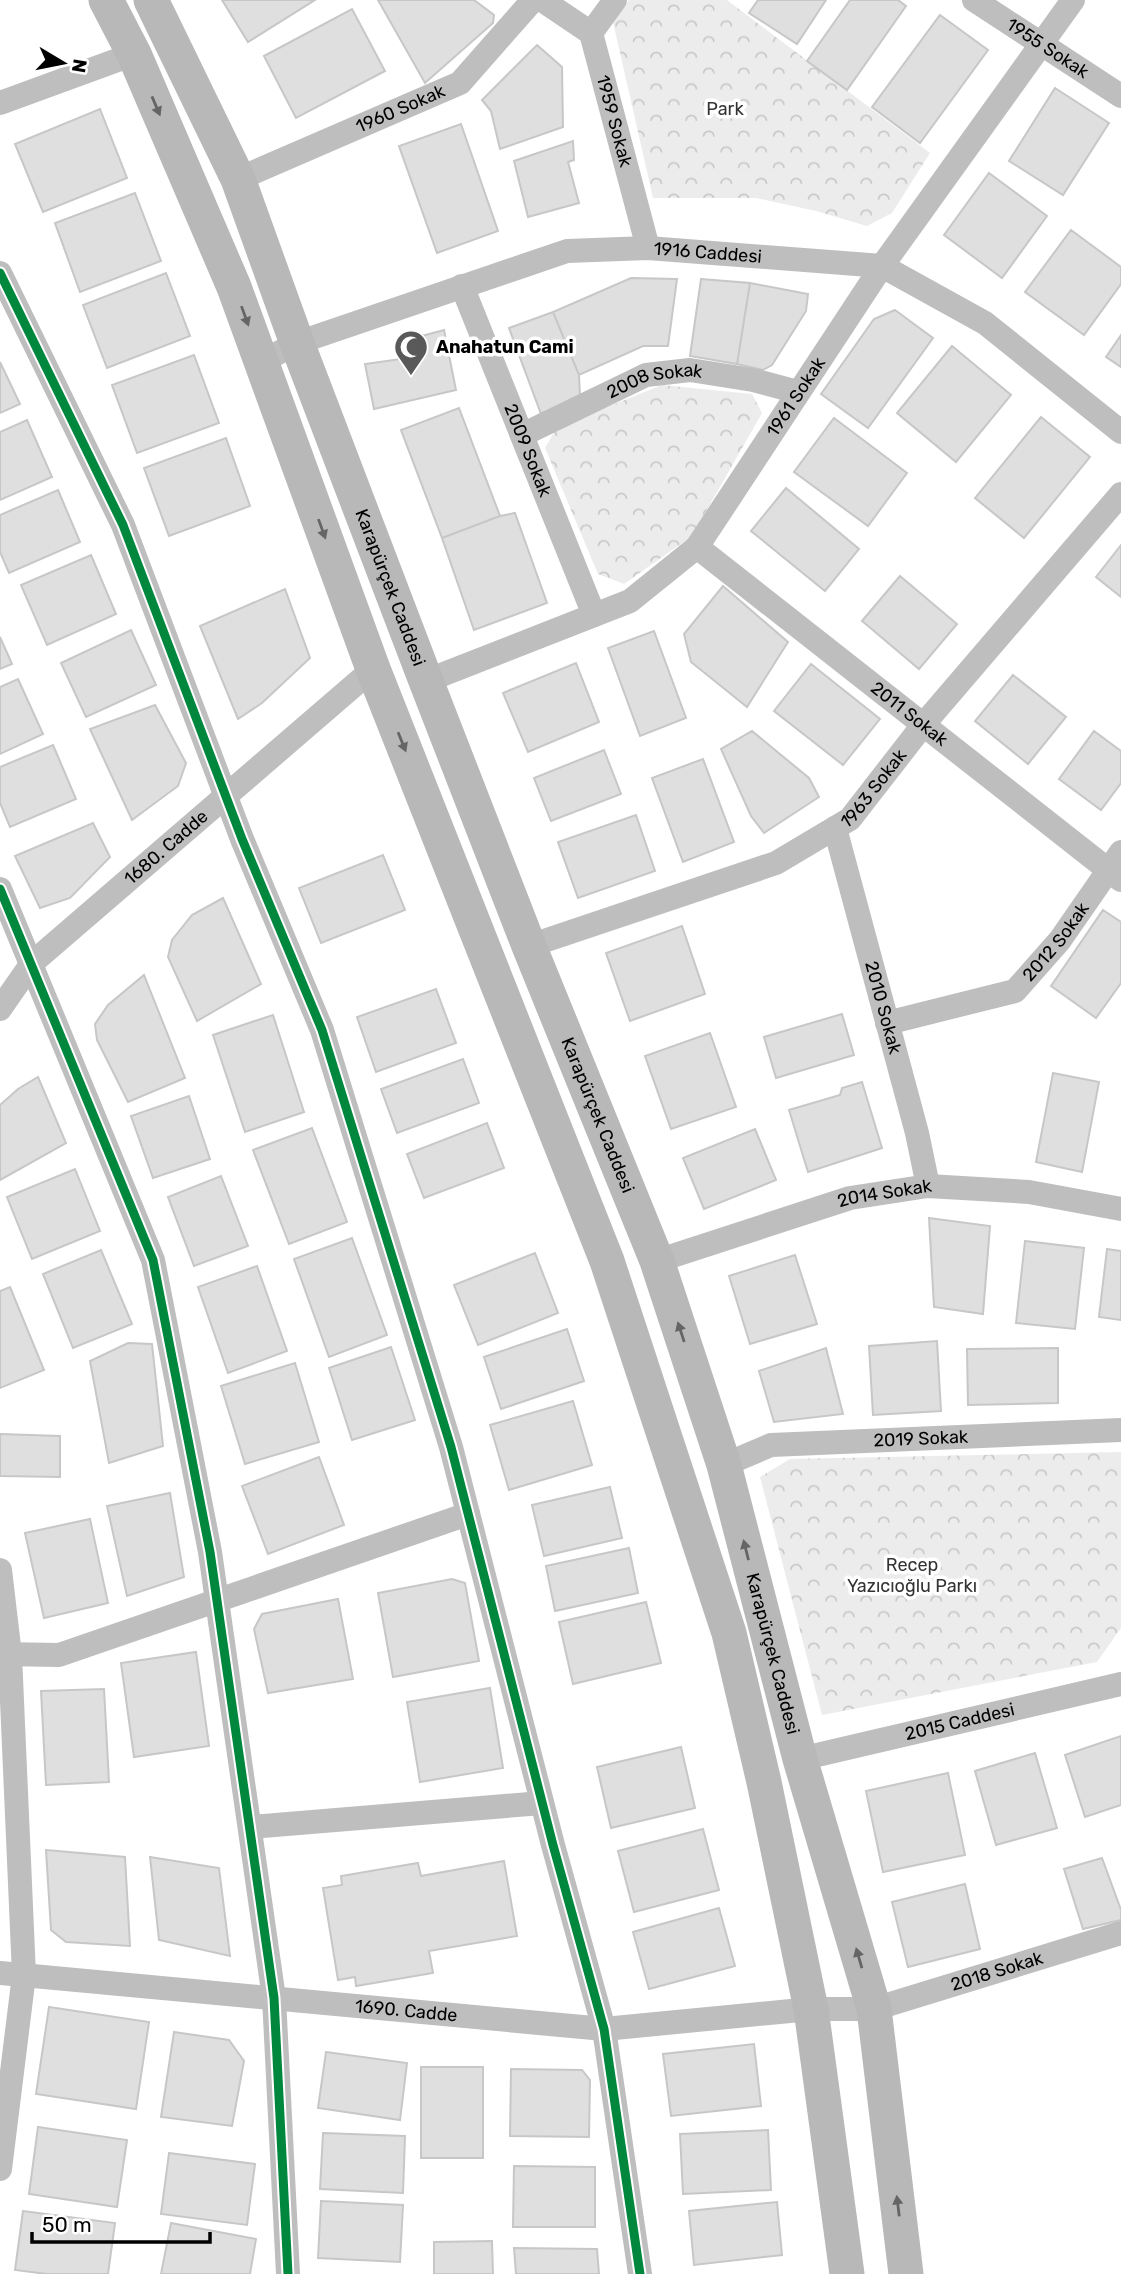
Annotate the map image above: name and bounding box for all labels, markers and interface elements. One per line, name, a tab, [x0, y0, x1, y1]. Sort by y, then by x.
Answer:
street label: 1955 Sokak	[1002, 13, 1094, 83]
north arrow	[28, 28, 98, 98]
text: N	[67, 57, 92, 75]
street label: 1959 Sokak	[592, 73, 637, 170]
street label: 1960 Sokak	[353, 80, 449, 138]
one-way arrow	[150, 96, 162, 116]
park label: Park	[706, 98, 744, 120]
street label: 1916 Caddesi	[653, 237, 763, 268]
one-way arrow	[240, 305, 251, 326]
mosque icon: Anahatun Cami	[392, 328, 430, 377]
place label: Anahatun Cami	[436, 336, 574, 358]
street label: 1961 Sokak	[762, 352, 830, 441]
street label: 2008 Sokak	[603, 359, 705, 403]
street label: 2009 Sokak	[499, 400, 557, 501]
street label: Karapürçek Caddesi	[350, 506, 430, 669]
one-way arrow	[317, 519, 328, 540]
street label: 2011 Sokak	[866, 677, 953, 751]
one-way arrow	[397, 732, 408, 753]
street label: 1963 Sokak	[837, 744, 912, 833]
street label: 1680. Cadde	[120, 805, 212, 890]
street label: 2012 Sokak	[1018, 898, 1094, 986]
street label: 2010 Sokak	[860, 959, 906, 1057]
street label: Karapürçek Caddesi	[556, 1034, 639, 1196]
street label: 2014 Sokak	[835, 1174, 934, 1212]
one-way arrow	[675, 1321, 685, 1342]
street label: 2019 Sokak	[873, 1426, 969, 1452]
one-way arrow	[740, 1538, 751, 1560]
park label: Recep Yazıcıoğlu Parkı	[847, 1554, 977, 1597]
street label: Karapürçek Caddesi	[741, 1570, 804, 1737]
street label: 2015 Caddesi	[903, 1698, 1017, 1745]
street label: 2018 Sokak	[948, 1946, 1046, 1996]
one-way arrow	[853, 1947, 863, 1968]
street label: 1690. Cadde	[354, 1995, 458, 2026]
one-way arrow	[892, 2195, 903, 2217]
scale bar	[32, 2200, 210, 2244]
text: 50 m	[42, 2212, 92, 2237]

